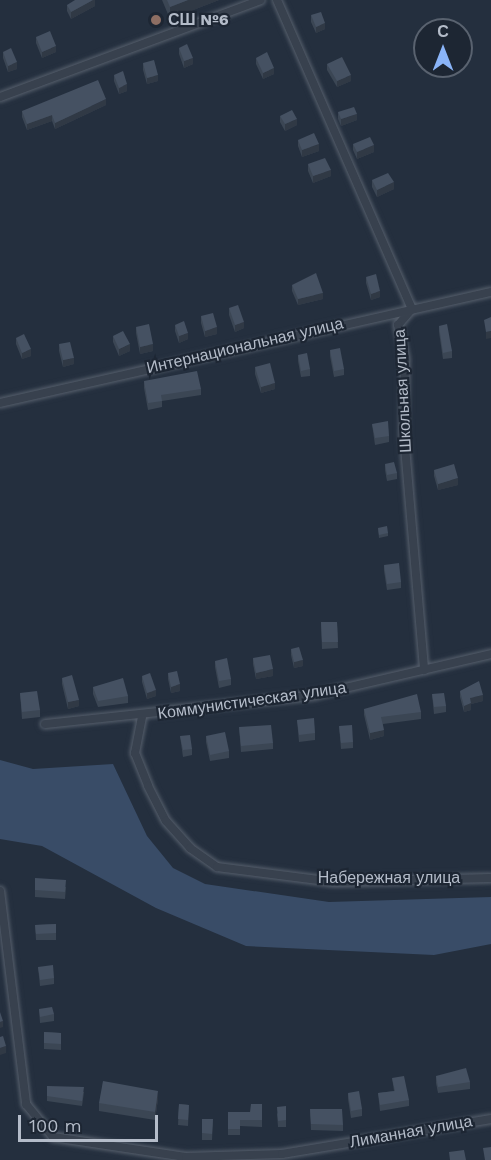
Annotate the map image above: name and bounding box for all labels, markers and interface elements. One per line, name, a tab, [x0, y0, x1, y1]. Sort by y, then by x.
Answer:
place label: СШ №6	[168, 10, 229, 30]
marker: СШ №6	[149, 13, 163, 27]
north arrow	[413, 18, 473, 78]
text: С	[437, 22, 449, 41]
street label: Интернациональная улица	[145, 314, 345, 378]
street label: Школьная улица	[390, 329, 416, 453]
street label: Коммунистическая улица	[157, 678, 347, 724]
street label: Набережная улица	[318, 868, 460, 888]
scale bar	[21, 1103, 160, 1141]
street label: Лиманная улица	[348, 1112, 474, 1152]
text: 100 m	[29, 1115, 82, 1136]

